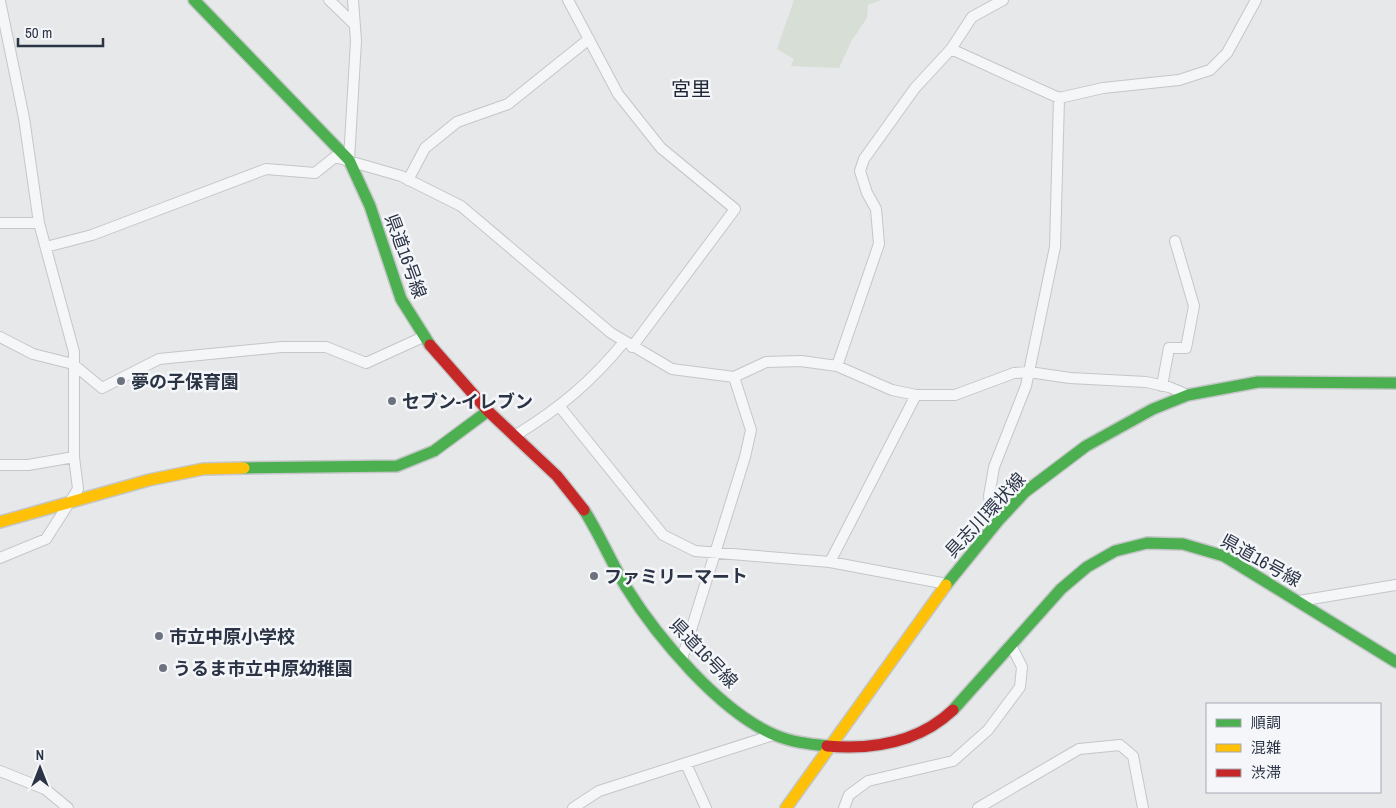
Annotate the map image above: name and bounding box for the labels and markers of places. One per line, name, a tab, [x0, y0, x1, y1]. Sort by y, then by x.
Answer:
place label: 夢の子保育園	[131, 369, 239, 394]
marker: 夢の子保育園	[115, 375, 127, 387]
place label: セブン-イレブン	[402, 389, 533, 414]
marker: セブン-イレブン	[386, 395, 398, 407]
place label: ファミリーマート	[604, 564, 748, 589]
marker: ファミリーマート	[588, 570, 600, 582]
place label: 市立中原小学校	[169, 624, 295, 649]
marker: 市立中原小学校	[153, 630, 165, 642]
place label: うるま市立中原幼稚園	[173, 656, 353, 681]
marker: うるま市立中原幼稚園	[157, 662, 169, 674]

